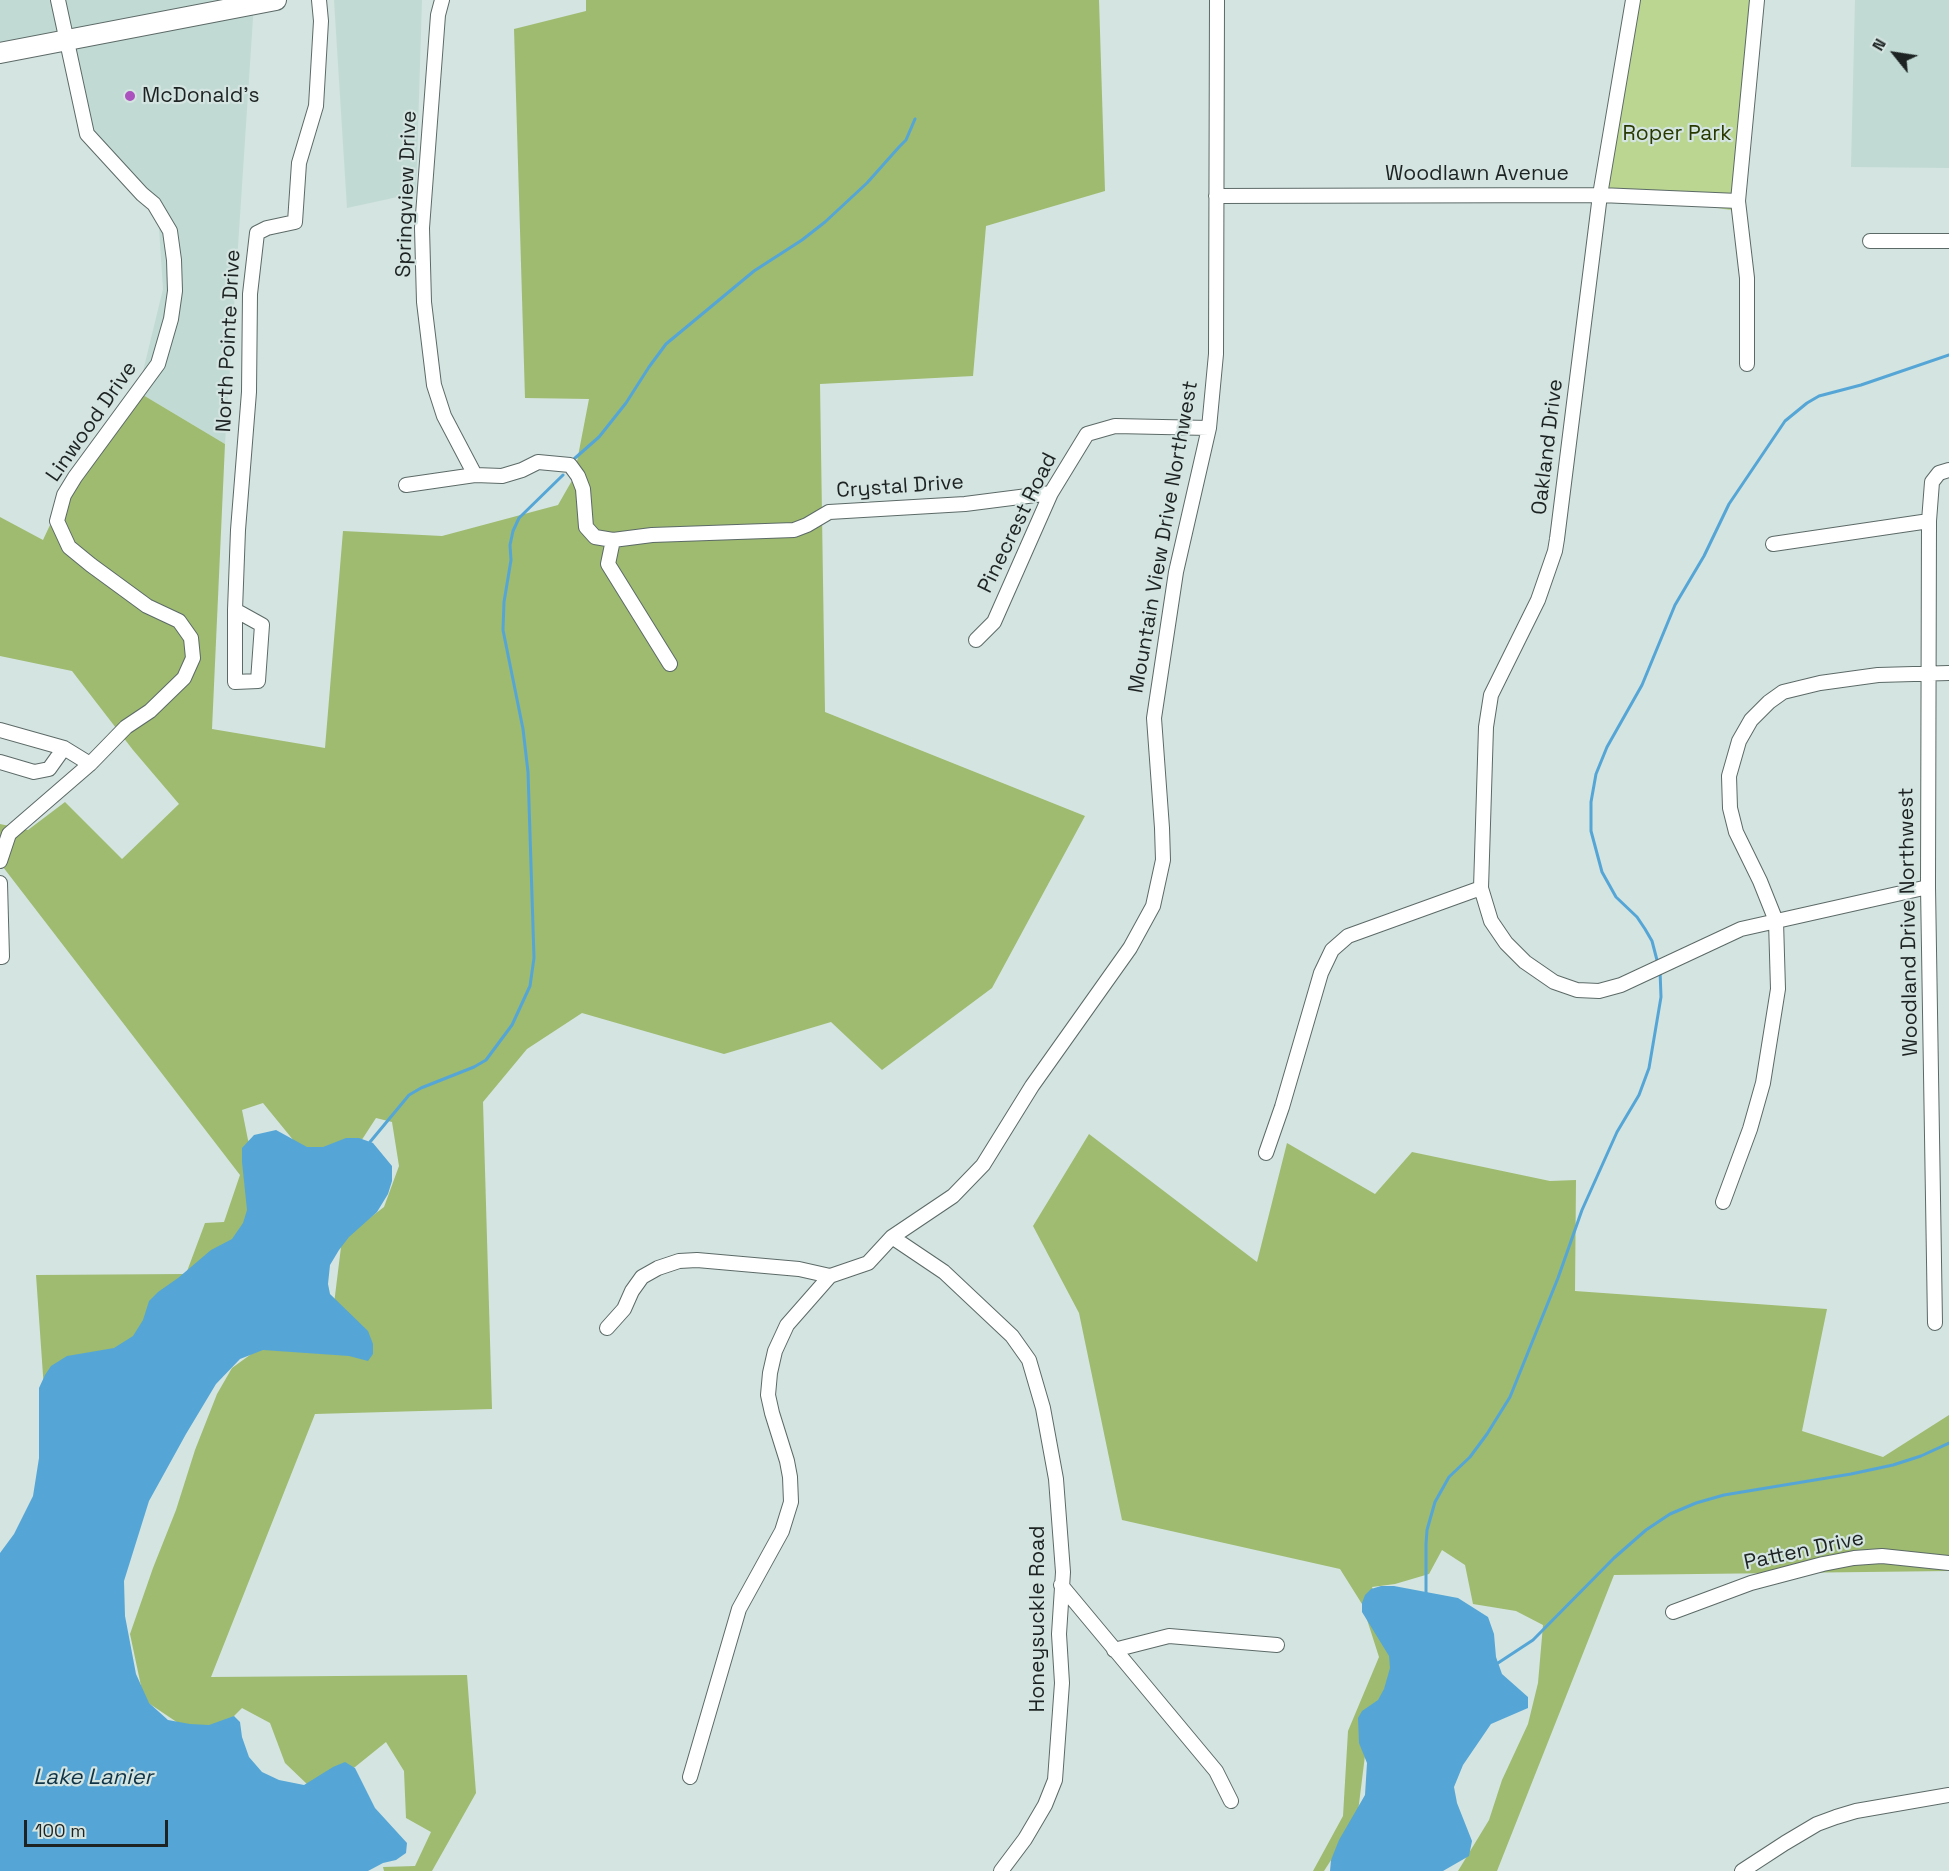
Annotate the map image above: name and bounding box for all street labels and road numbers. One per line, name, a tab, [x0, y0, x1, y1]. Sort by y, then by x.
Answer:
street label: Springview Drive	[391, 110, 423, 278]
street label: Woodlawn Avenue	[1385, 161, 1569, 187]
street label: North Pointe Drive	[212, 249, 246, 433]
street label: Linwood Drive	[41, 357, 143, 487]
street label: Oakland Drive	[1527, 378, 1569, 516]
street label: Mountain View Drive Northwest	[1124, 379, 1204, 695]
street label: Pinecrest Road	[973, 449, 1063, 597]
street label: Crystal Drive	[835, 470, 965, 504]
street label: Woodland Drive Northwest	[1894, 787, 1924, 1057]
street label: Honeysuckle Road	[1025, 1525, 1051, 1713]
street label: Patten Drive	[1742, 1526, 1866, 1576]

